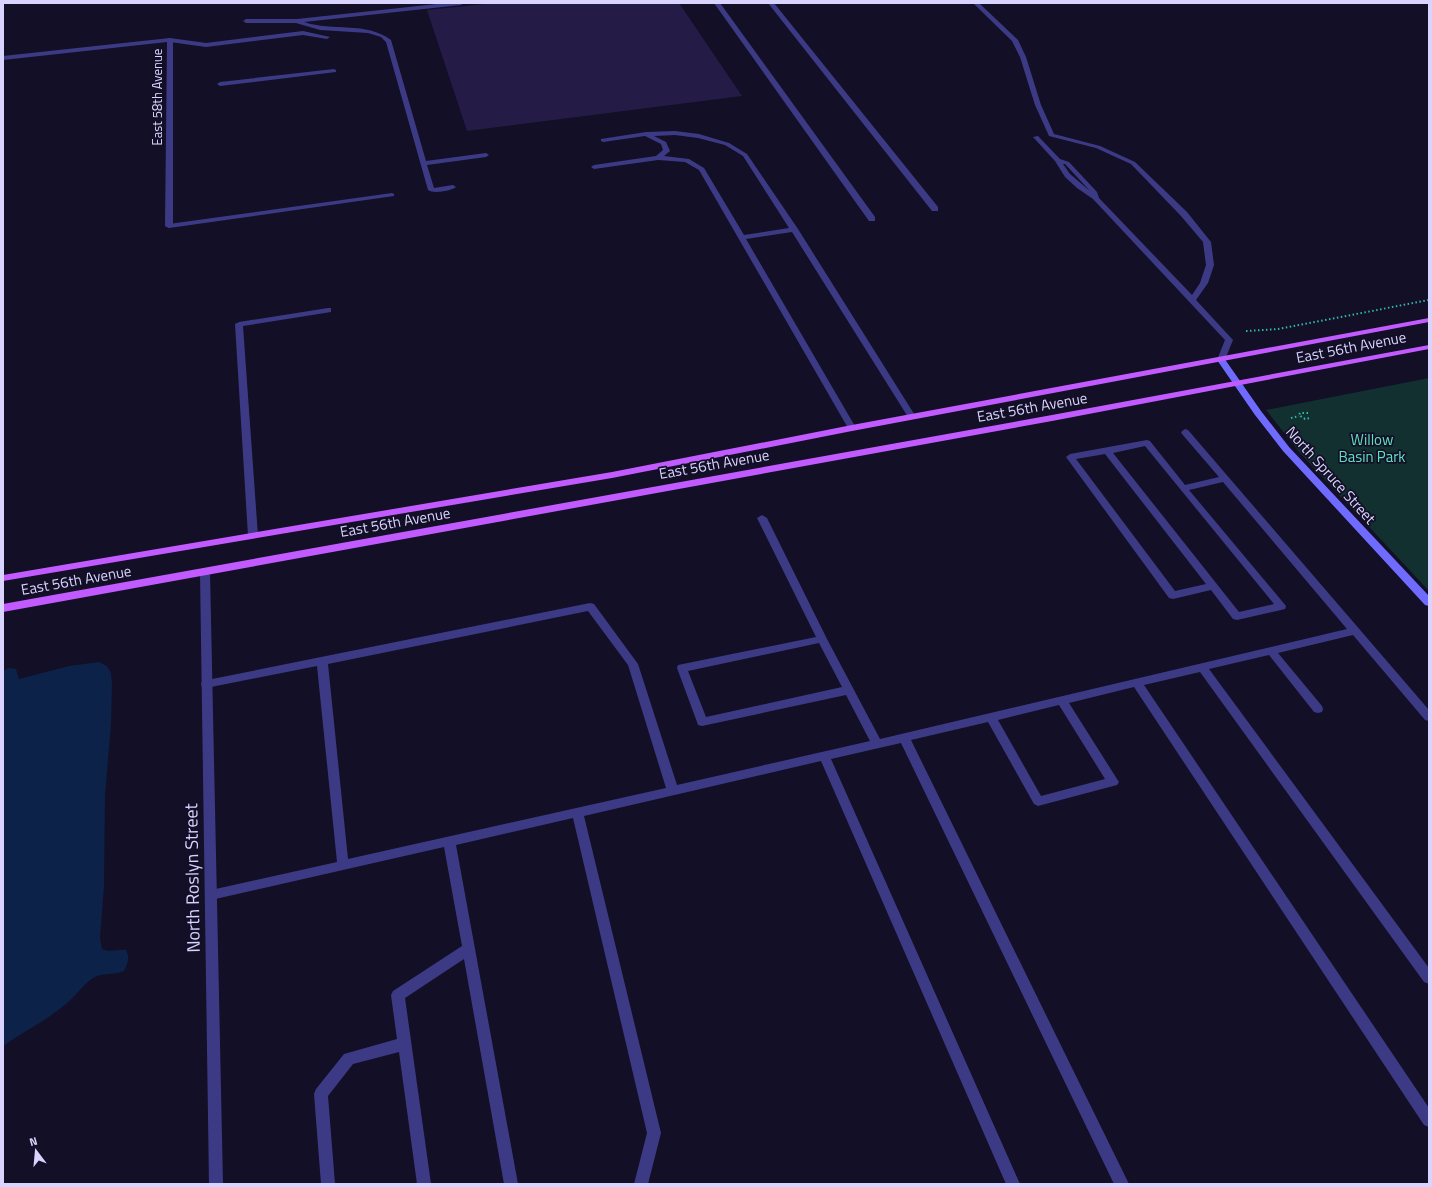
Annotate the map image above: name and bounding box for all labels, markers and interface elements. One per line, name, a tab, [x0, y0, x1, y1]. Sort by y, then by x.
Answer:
street label: East 58th Avenue	[147, 49, 167, 145]
street label: East 56th Avenue	[1294, 325, 1408, 369]
street label: East 56th Avenue	[975, 386, 1089, 428]
street label: North Spruce Street	[1281, 421, 1382, 530]
park label: Willow Basin Park	[1338, 428, 1406, 468]
street label: East 56th Avenue	[657, 443, 771, 485]
street label: East 56th Avenue	[338, 501, 452, 543]
street label: East 56th Avenue	[19, 559, 133, 601]
street label: North Roslyn Street	[177, 802, 207, 953]
north arrow	[16, 1131, 56, 1171]
text: N	[27, 1133, 39, 1150]

